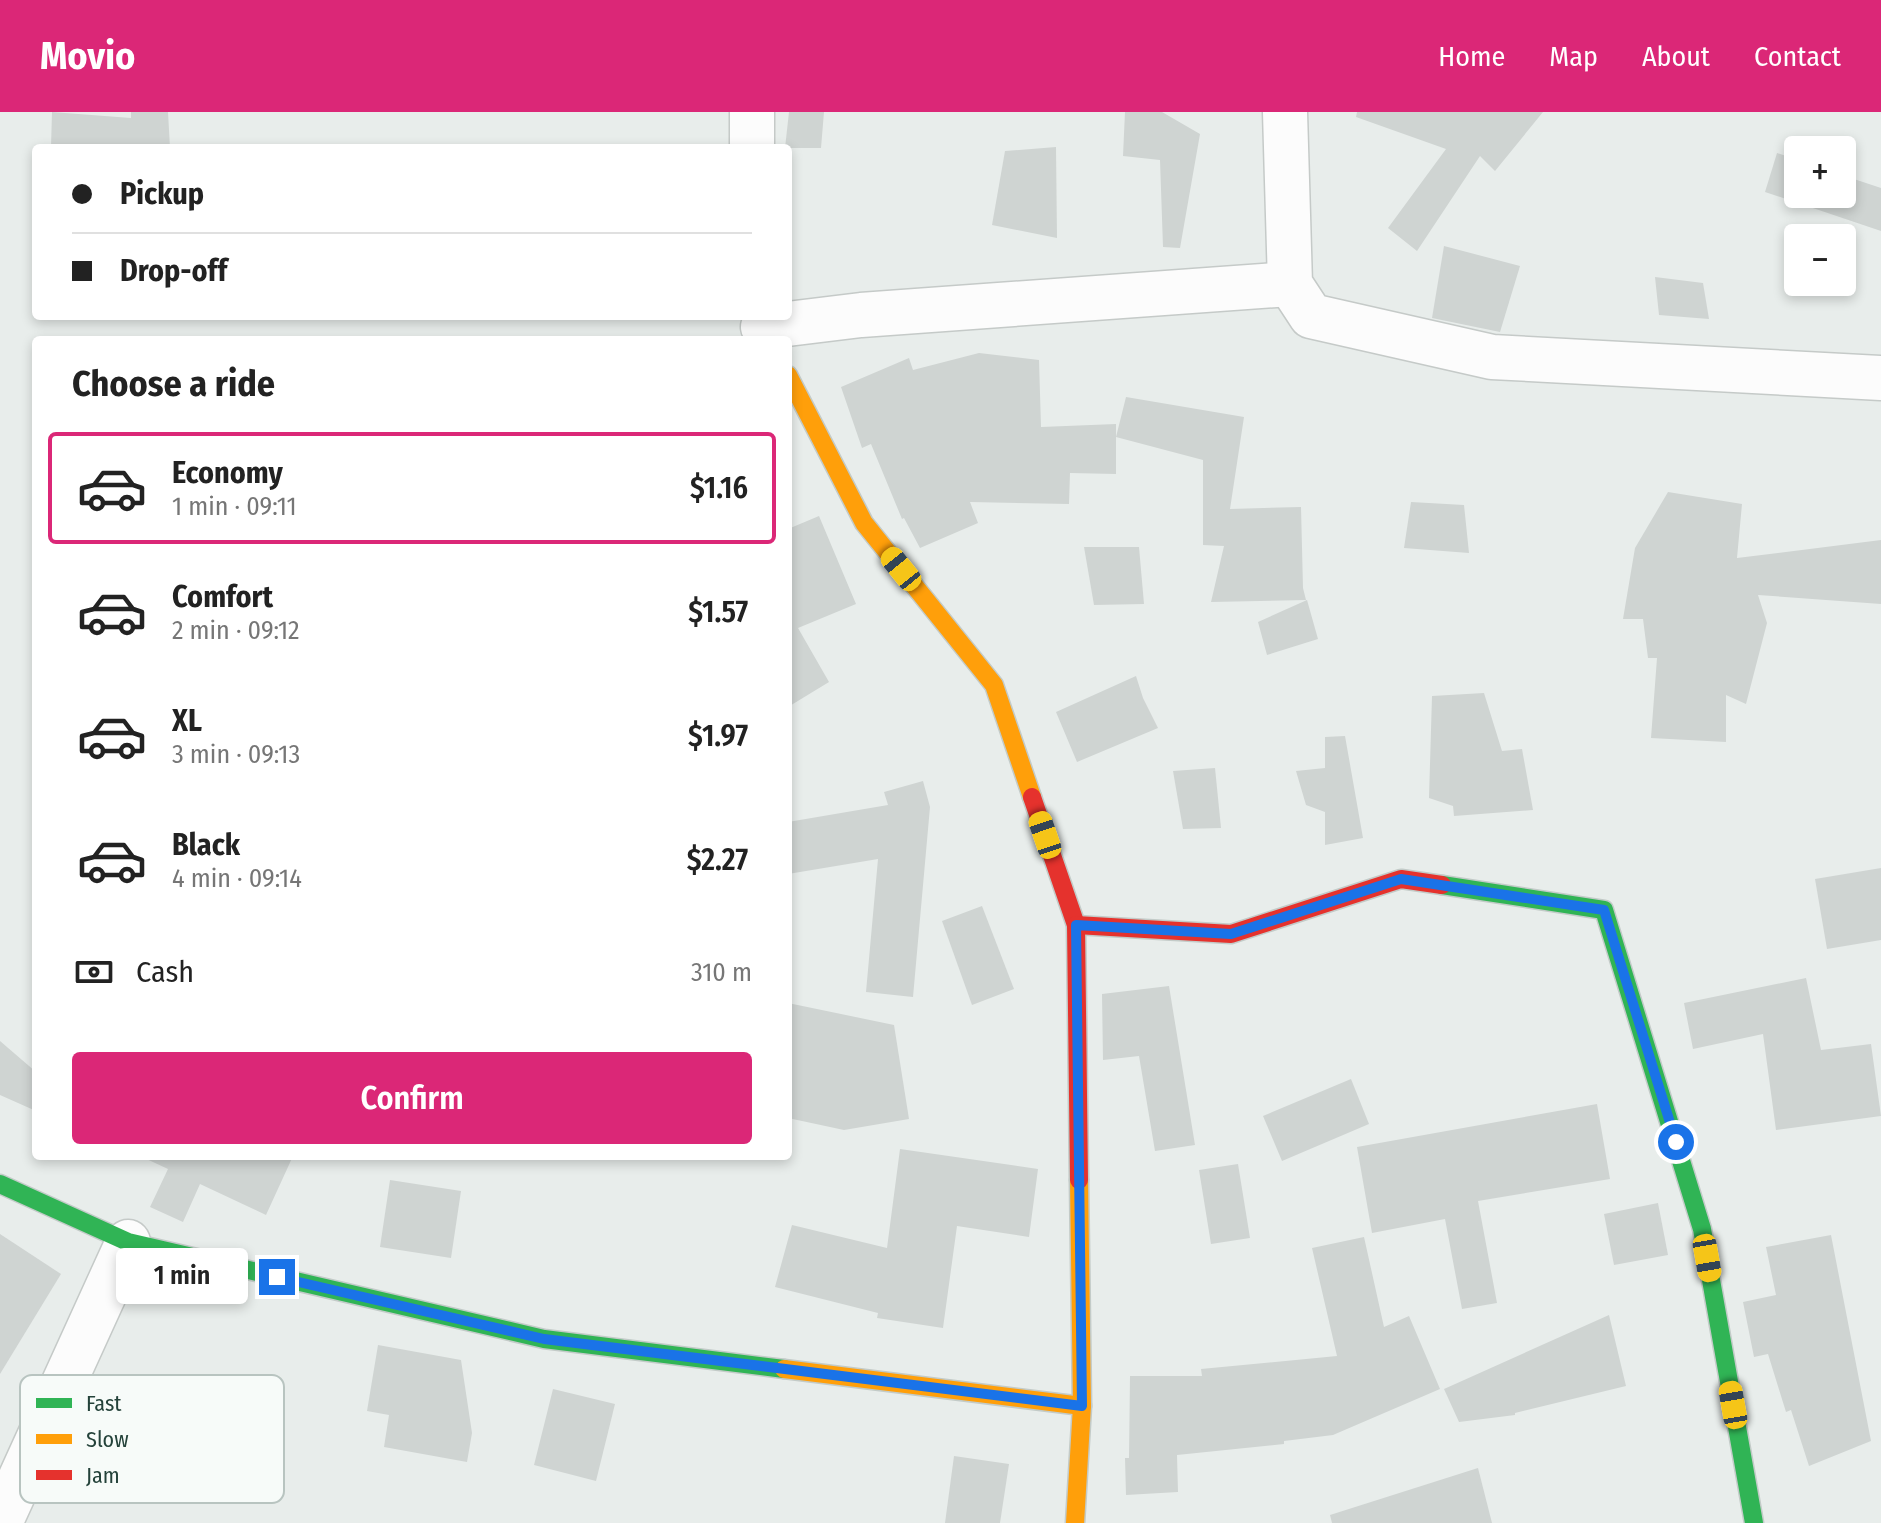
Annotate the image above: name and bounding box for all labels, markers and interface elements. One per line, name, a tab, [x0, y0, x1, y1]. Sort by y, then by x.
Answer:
text: Movio	[40, 33, 135, 79]
text: Home	[1438, 40, 1505, 73]
text: Map	[1549, 40, 1598, 73]
text: About	[1642, 40, 1710, 73]
text: Contact	[1754, 40, 1841, 73]
map controls	[1784, 136, 1856, 296]
button: +	[1784, 136, 1856, 208]
text: Pickup	[120, 176, 204, 212]
button: −	[1784, 224, 1856, 296]
text: Drop-off	[120, 253, 227, 289]
text: Choose a ride	[72, 362, 275, 406]
icon: car	[76, 452, 148, 524]
text: Economy	[172, 455, 283, 491]
text: $1.16	[690, 470, 748, 506]
text: 1 min · 09:11	[172, 491, 297, 522]
car	[877, 543, 925, 595]
icon: car	[76, 576, 148, 648]
text: Comfort	[172, 579, 273, 615]
text: $1.57	[688, 594, 748, 630]
text: 2 min · 09:12	[172, 615, 300, 646]
icon: car	[76, 700, 148, 772]
text: XL	[172, 703, 202, 739]
text: $1.97	[688, 718, 748, 754]
text: 3 min · 09:13	[172, 739, 300, 770]
car	[1026, 808, 1064, 862]
icon: car	[76, 824, 148, 896]
text: Black	[172, 827, 240, 863]
text: $2.27	[687, 842, 748, 878]
text: 4 min · 09:14	[172, 863, 302, 894]
icon: cash	[72, 950, 116, 994]
text: Cash	[136, 954, 194, 990]
text: 310 m	[691, 957, 752, 988]
button: Confirm	[72, 1052, 752, 1144]
route start	[1658, 1124, 1694, 1160]
car	[1691, 1232, 1723, 1284]
callout: 1 min	[117, 1249, 249, 1305]
route end	[259, 1259, 295, 1295]
text: 1 min	[154, 1260, 210, 1291]
legend	[20, 1375, 284, 1503]
car	[1717, 1379, 1749, 1431]
text: Fast	[86, 1390, 122, 1417]
text: Slow	[86, 1426, 129, 1453]
text: Jam	[86, 1462, 120, 1489]

